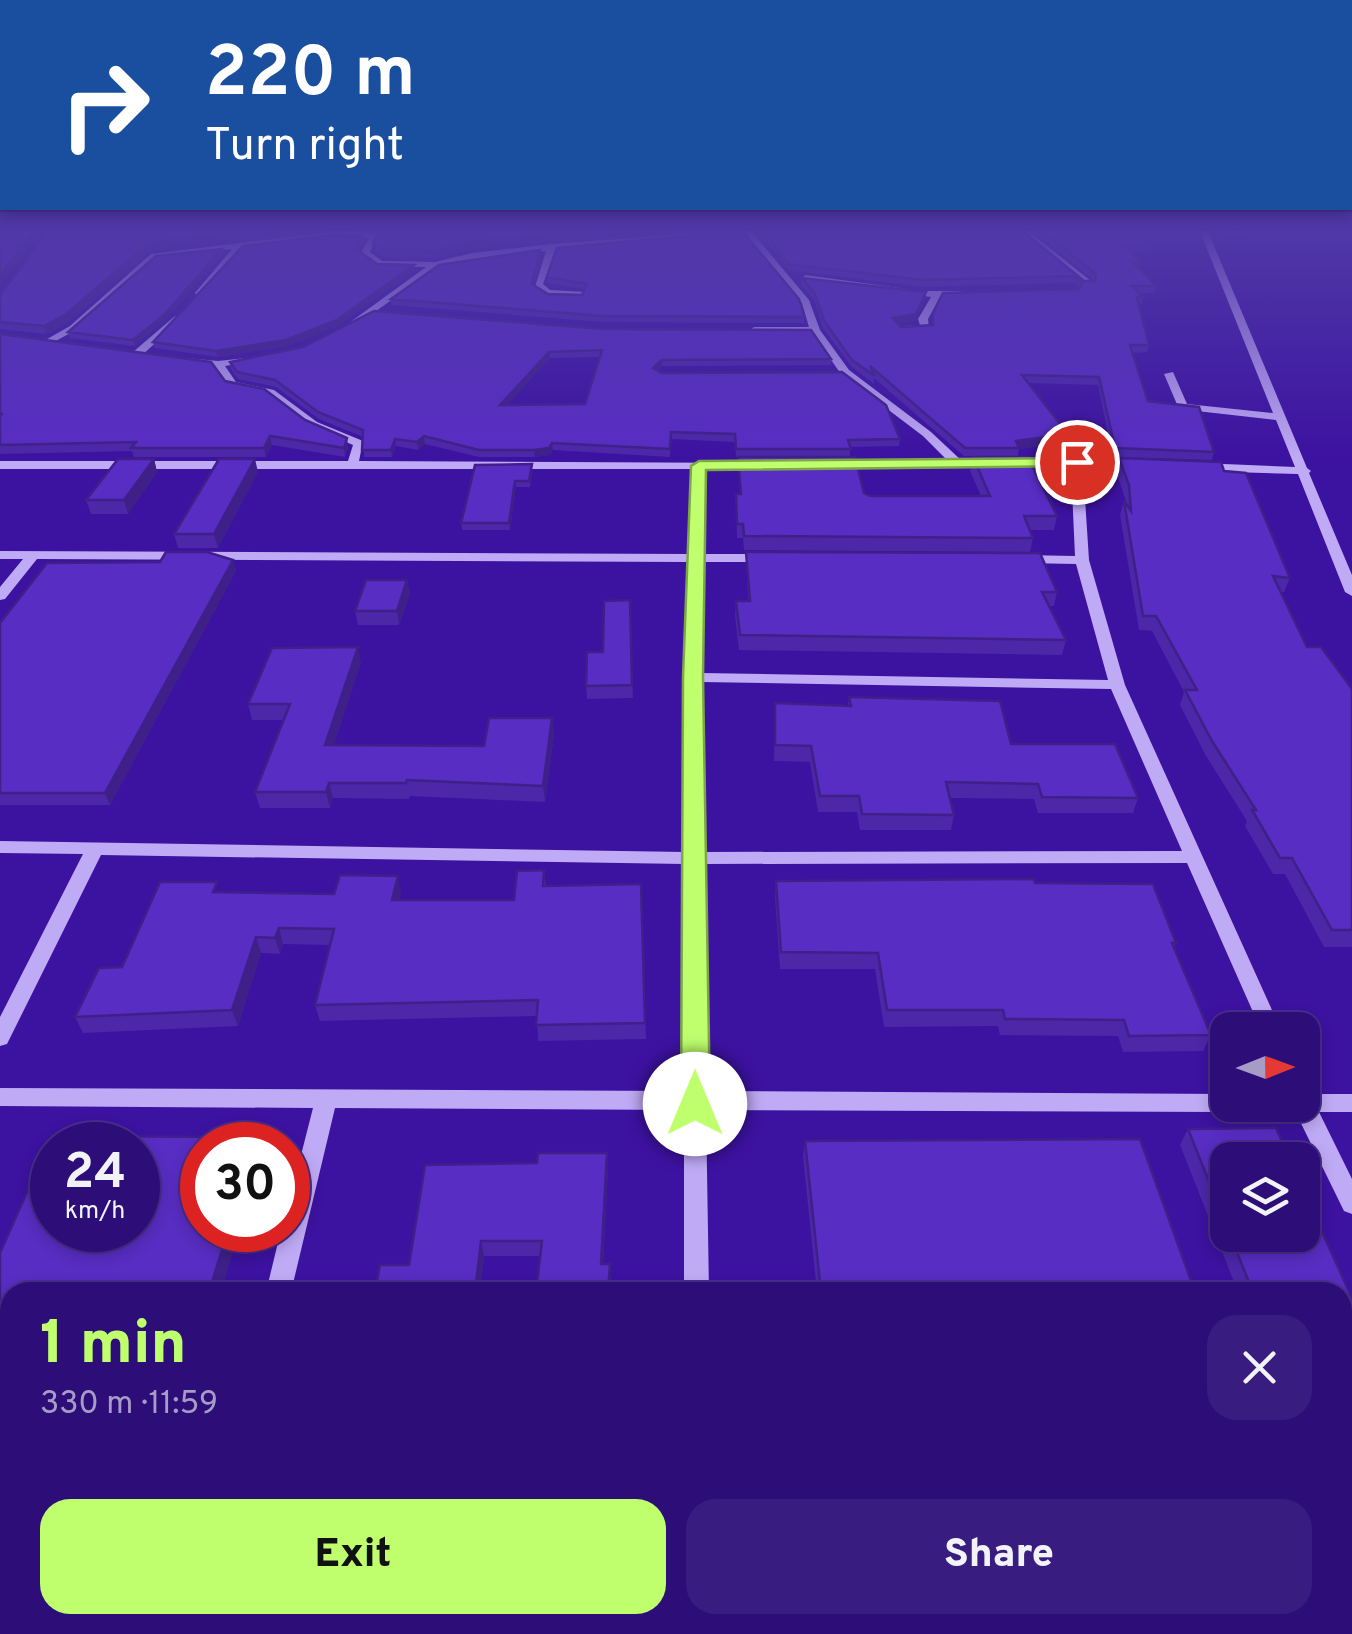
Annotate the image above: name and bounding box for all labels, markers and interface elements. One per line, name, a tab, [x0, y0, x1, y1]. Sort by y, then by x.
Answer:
text: 220 m	[205, 32, 415, 121]
icon: right	[40, 40, 170, 170]
text: Turn right	[205, 119, 404, 176]
pin	[1035, 420, 1120, 505]
icon: arrive	[1050, 435, 1105, 490]
north arrow	[1210, 1012, 1320, 1122]
map controls	[1210, 1012, 1320, 1252]
position arrow	[643, 1052, 747, 1156]
speed limit sign: 30	[180, 1122, 310, 1252]
button: layers	[1210, 1142, 1320, 1252]
text: 24	[64, 1143, 126, 1206]
text: km/h	[65, 1196, 125, 1228]
text: 1 min	[40, 1309, 187, 1385]
button: close	[1207, 1315, 1312, 1420]
text: 330 m · 11:59	[40, 1385, 218, 1425]
button: Exit	[40, 1499, 666, 1614]
button: Share	[686, 1499, 1312, 1614]

